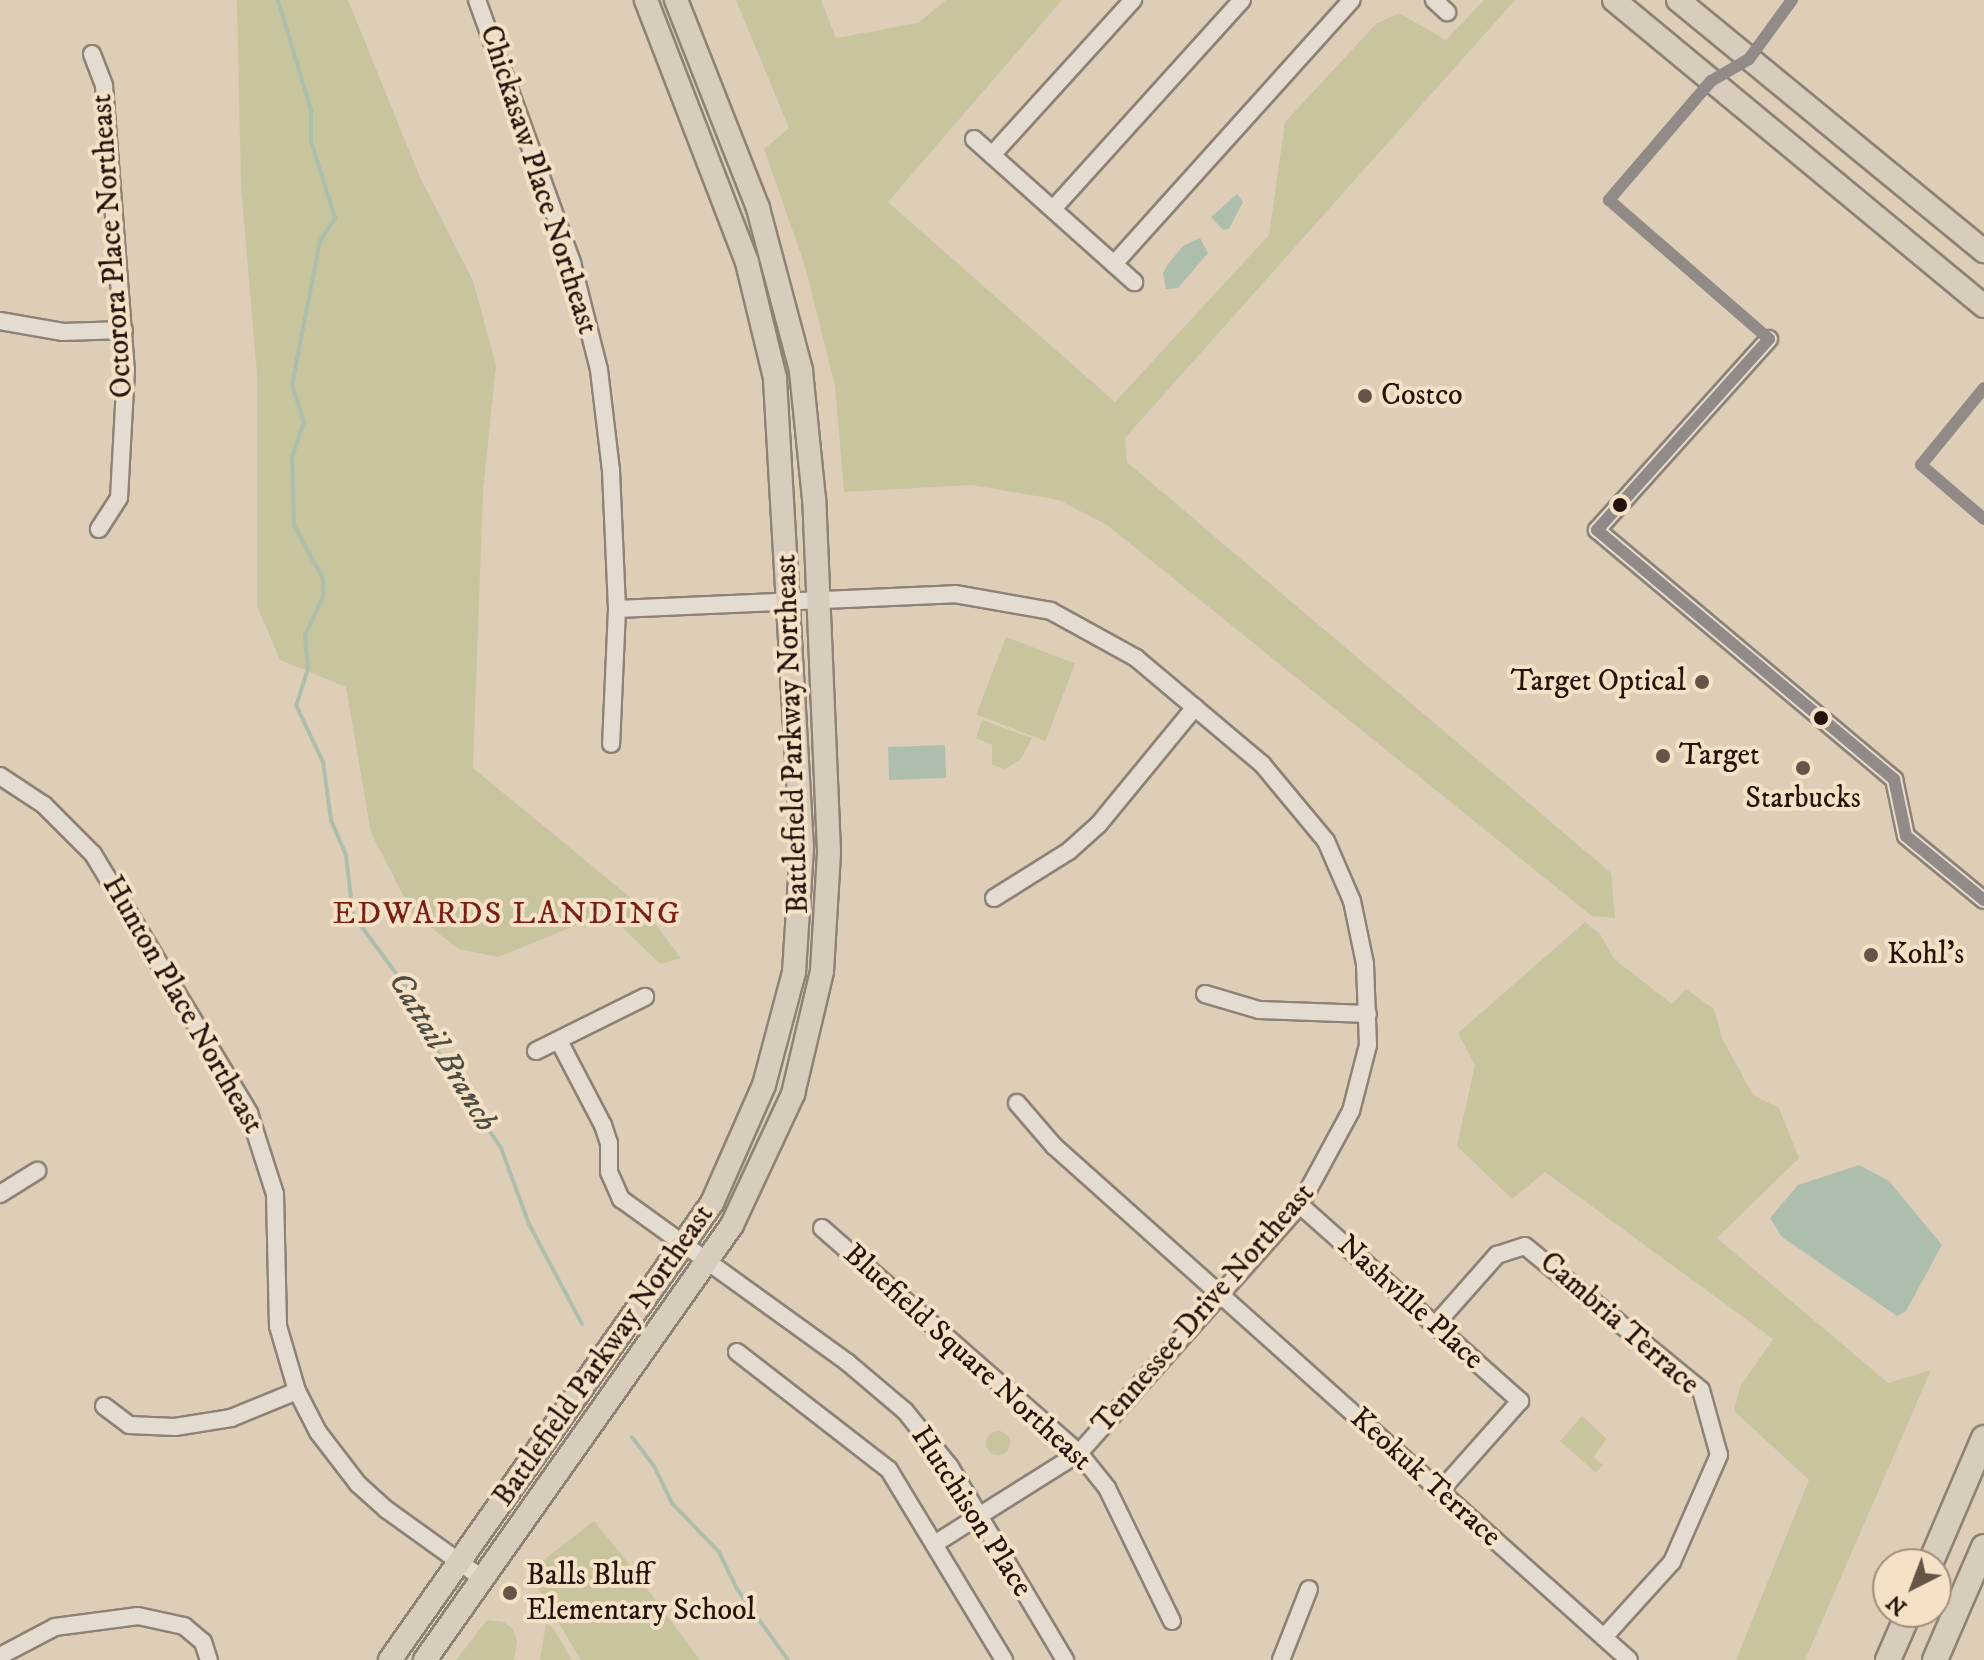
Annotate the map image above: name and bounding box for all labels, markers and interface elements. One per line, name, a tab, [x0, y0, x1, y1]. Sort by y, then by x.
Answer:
street label: Chickasaw Place Northeast	[471, 21, 605, 339]
street label: Octorora Place Northeast	[84, 93, 142, 399]
place label: Costco	[1381, 378, 1463, 414]
marker: Costco	[1356, 387, 1374, 405]
unlabelled marker	[1612, 497, 1628, 513]
street label: Battlefield Parkway Northeast	[769, 553, 817, 915]
place label: Target Optical	[1511, 664, 1686, 700]
marker: Target Optical	[1693, 673, 1711, 691]
unlabelled marker	[1813, 710, 1829, 726]
place label: Target	[1679, 738, 1760, 774]
marker: Target	[1654, 747, 1672, 765]
marker: Starbucks	[1794, 759, 1812, 777]
place label: Starbucks	[1745, 781, 1861, 817]
street label: Hunton Place Northeast	[94, 870, 270, 1140]
district label: EDWARDS LANDING	[333, 895, 681, 933]
place label: Kohl's	[1887, 937, 1964, 973]
marker: Kohl's	[1862, 946, 1880, 964]
water label: Cattail Branch	[379, 965, 505, 1139]
street label: Tennessee Drive Northeast	[1085, 1176, 1323, 1442]
street label: Battlefield Parkway Northeast	[486, 1198, 722, 1514]
street label: Nashville Place	[1329, 1228, 1491, 1378]
street label: Bluefield Square Northeast	[835, 1237, 1099, 1479]
street label: Cambria Terrace	[1532, 1245, 1706, 1403]
street label: Keokuk Terrace	[1342, 1401, 1508, 1555]
street label: Hutchison Place	[902, 1420, 1040, 1604]
north arrow	[1872, 1548, 1952, 1628]
place label: Balls Bluff Elementary School	[526, 1558, 755, 1628]
marker: Balls Bluff Elementary School	[501, 1584, 519, 1602]
text: N	[1881, 1589, 1913, 1621]

